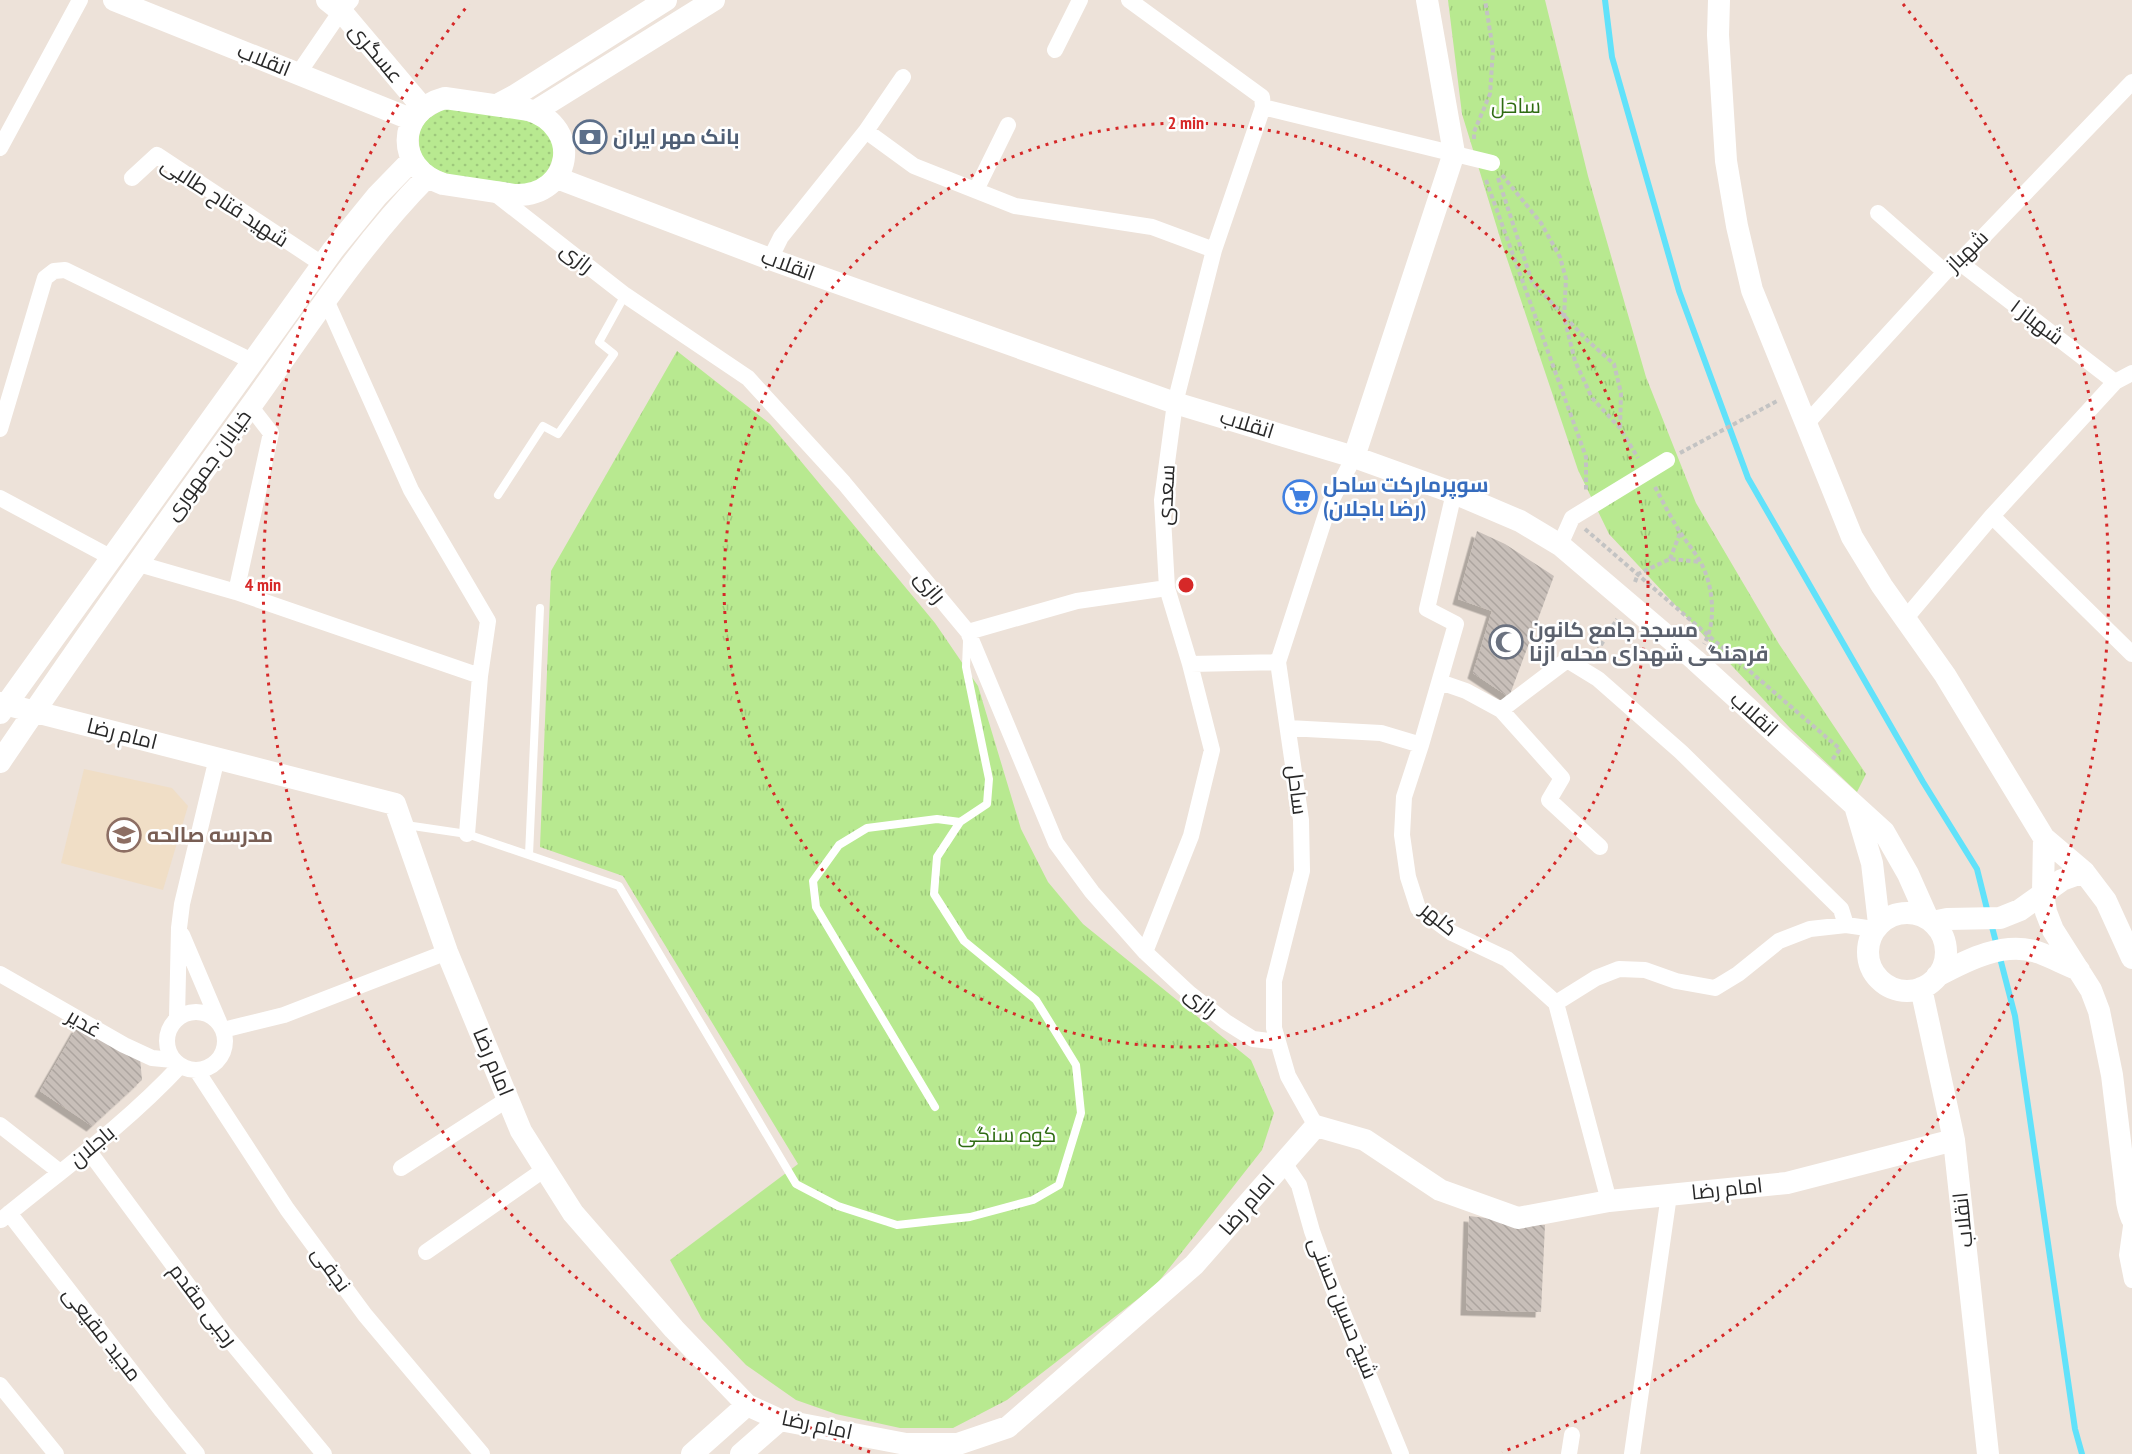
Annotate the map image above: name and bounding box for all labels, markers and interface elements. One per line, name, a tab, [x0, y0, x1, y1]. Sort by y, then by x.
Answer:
street label: عسگری	[343, 17, 409, 88]
street label: انقلاب	[233, 37, 295, 82]
park label: ساحل	[1491, 92, 1541, 119]
text: 2 min	[1168, 111, 1204, 134]
bank icon: بانک مهر ایران	[572, 119, 608, 155]
place label: بانک مهر ایران	[613, 123, 740, 150]
street label: شهید فتاح طالبی	[156, 150, 294, 254]
street label: شهباز	[1939, 224, 1994, 278]
street label: رازی	[555, 236, 600, 279]
street label: انقلاب	[758, 242, 819, 287]
street label: شهباز ۱	[2005, 293, 2069, 350]
street label: انقلاب	[1217, 403, 1278, 445]
street label: خیابان جمهوری	[158, 404, 257, 525]
street label: سعدی	[1150, 464, 1181, 526]
place label: سوپرمارکت ساحل (رضا باجلان)	[1323, 471, 1489, 522]
supermarket icon: سوپرمارکت ساحل (رضا باجلان)	[1282, 479, 1318, 515]
street label: رازی	[909, 564, 952, 609]
text: 4 min	[245, 573, 281, 596]
centre of rings	[1176, 575, 1196, 595]
place label: مسجد جامع کانون فرهنگی شهدای محله ازنا	[1529, 616, 1768, 667]
mosque icon: مسجد جامع کانون فرهنگی شهدای محله ازنا	[1488, 624, 1524, 660]
street label: انقلاب	[1725, 685, 1784, 742]
street label: امام رضا	[84, 712, 160, 756]
street label: ساحل	[1281, 764, 1314, 816]
school or university icon: مدرسه صالحه	[106, 817, 142, 853]
place label: مدرسه صالحه	[147, 821, 273, 848]
street label: کلهر	[1415, 895, 1463, 942]
street label: رازی	[1179, 980, 1224, 1023]
street label: غدیر	[61, 1001, 106, 1043]
street label: امام رضا	[466, 1023, 520, 1101]
street label: باجلان	[63, 1119, 120, 1173]
park label: کوه سنگی	[958, 1121, 1056, 1148]
street label: امام رضا	[1213, 1169, 1281, 1241]
street label: امام رضا	[1690, 1171, 1764, 1207]
street label: انقلاب	[1946, 1191, 1979, 1249]
street label: شیخ حسین حسنی	[1302, 1233, 1384, 1383]
street label: نجفی	[306, 1240, 357, 1297]
street label: رجبی مقدم	[162, 1258, 244, 1352]
street label: مجید مقیعی	[57, 1281, 148, 1387]
street label: امام رضا	[779, 1404, 855, 1446]

